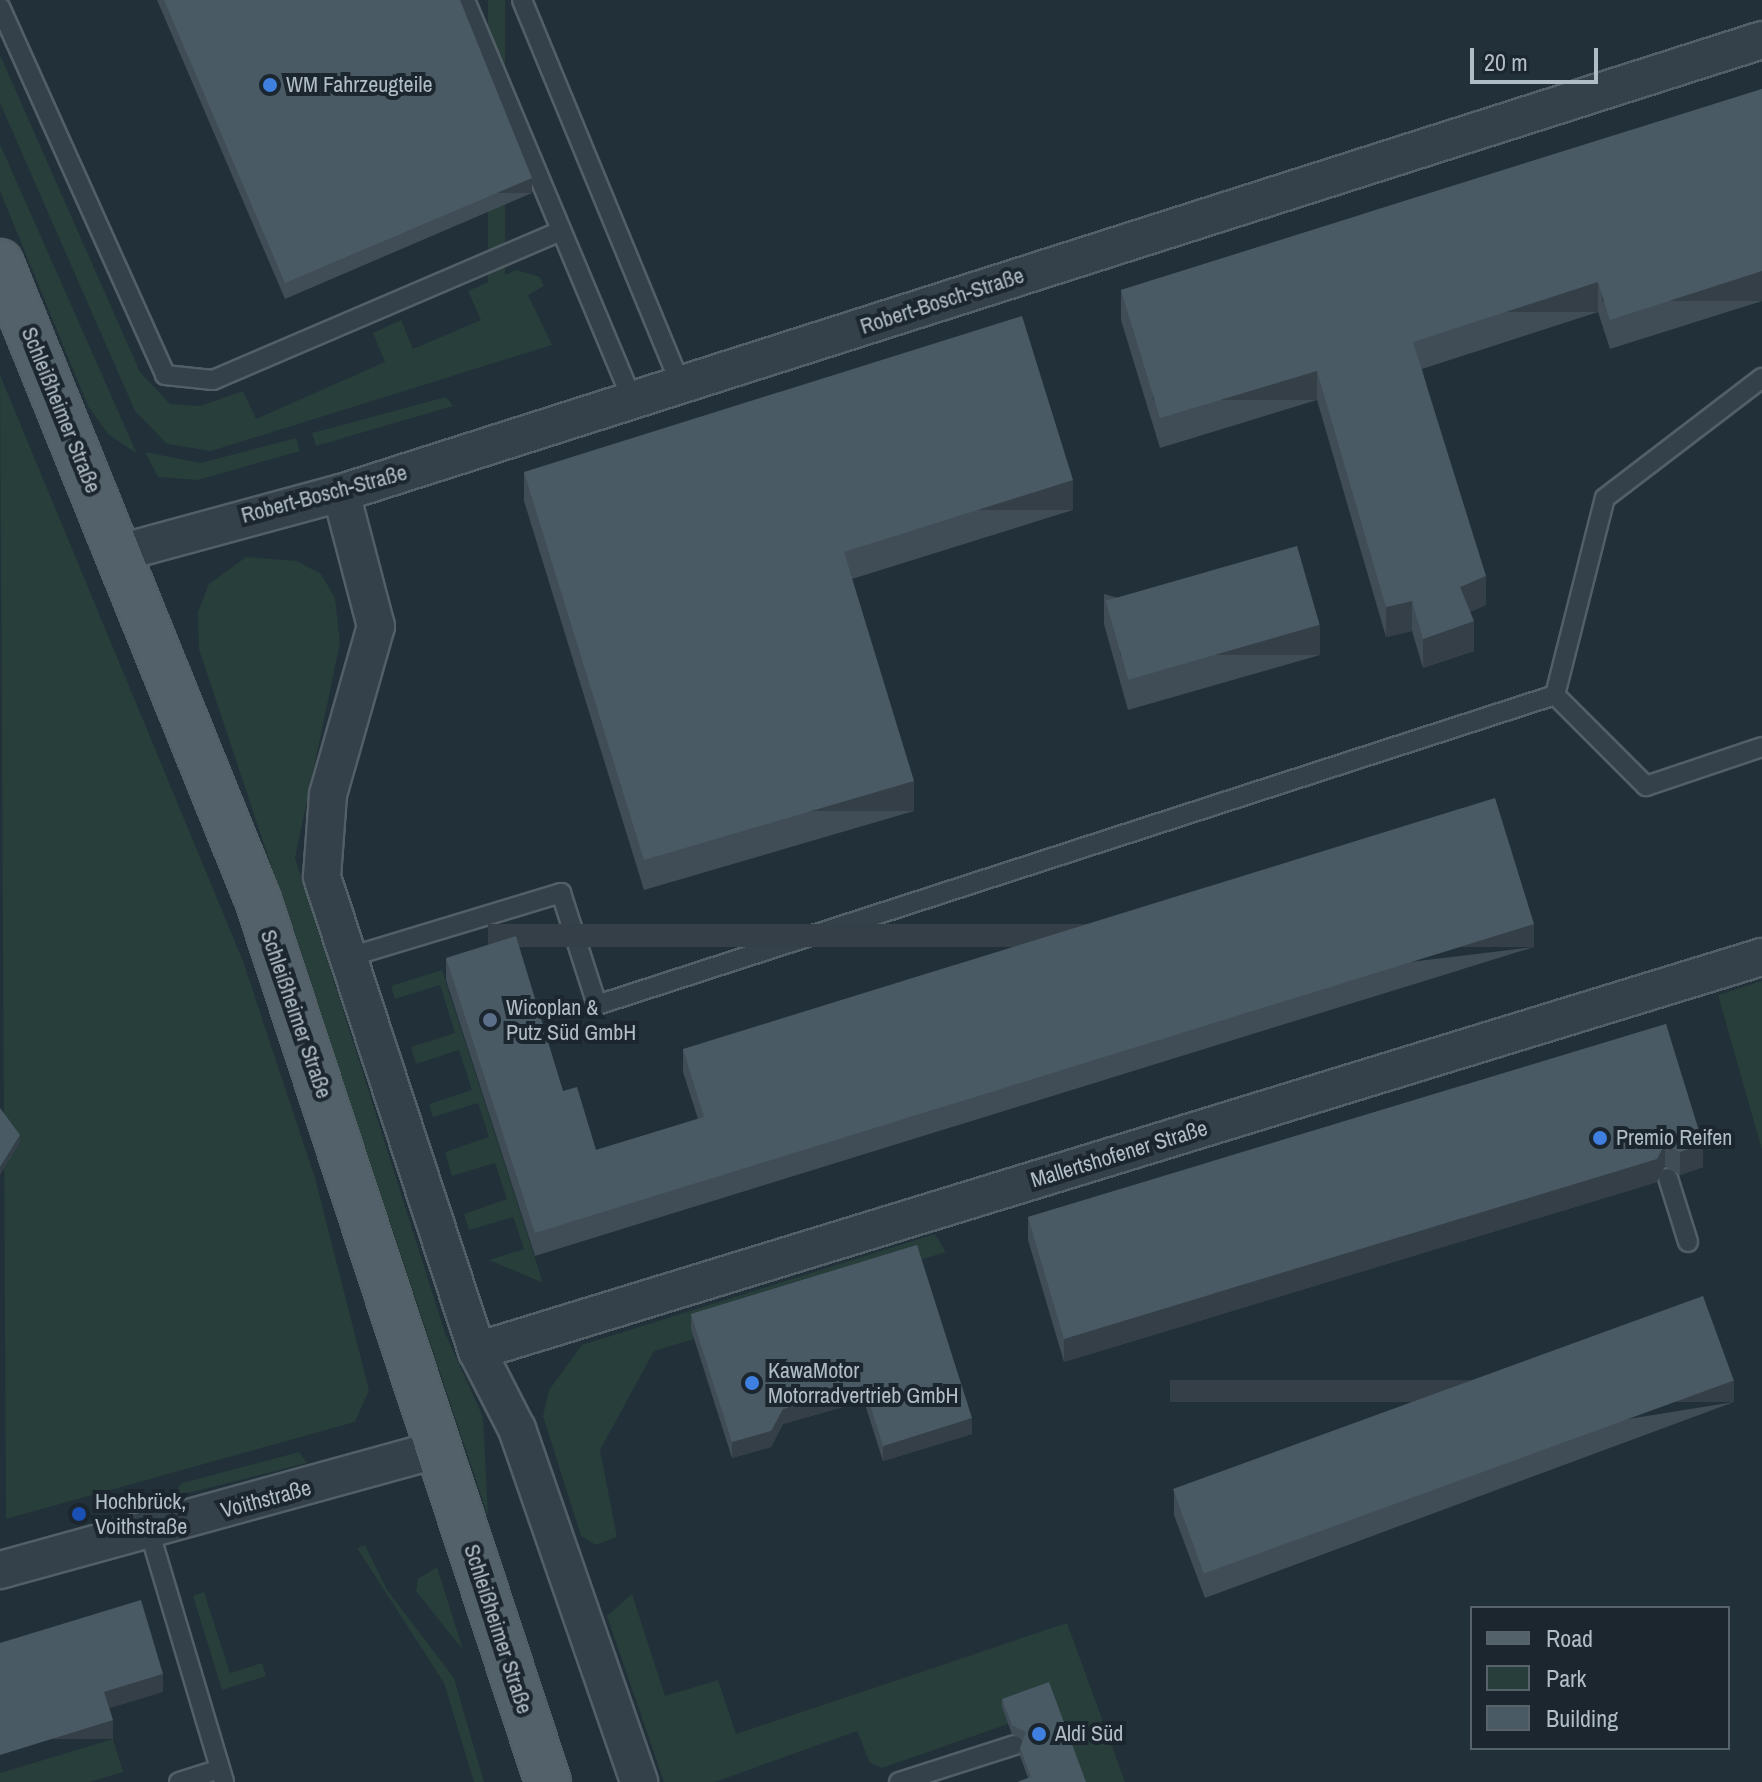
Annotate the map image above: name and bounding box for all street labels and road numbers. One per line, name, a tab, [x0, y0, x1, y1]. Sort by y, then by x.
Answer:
street label: Robert-Bosch-Straße	[857, 262, 1027, 340]
street label: Schleißheimer Straße	[16, 323, 106, 497]
street label: Robert-Bosch-Straße	[238, 459, 410, 529]
street label: Schleißheimer Straße	[255, 926, 337, 1102]
street label: Mallertshofener Straße	[1027, 1115, 1211, 1193]
street label: Voithstraße	[218, 1474, 314, 1524]
street label: Schleißheimer Straße	[458, 1541, 538, 1717]

